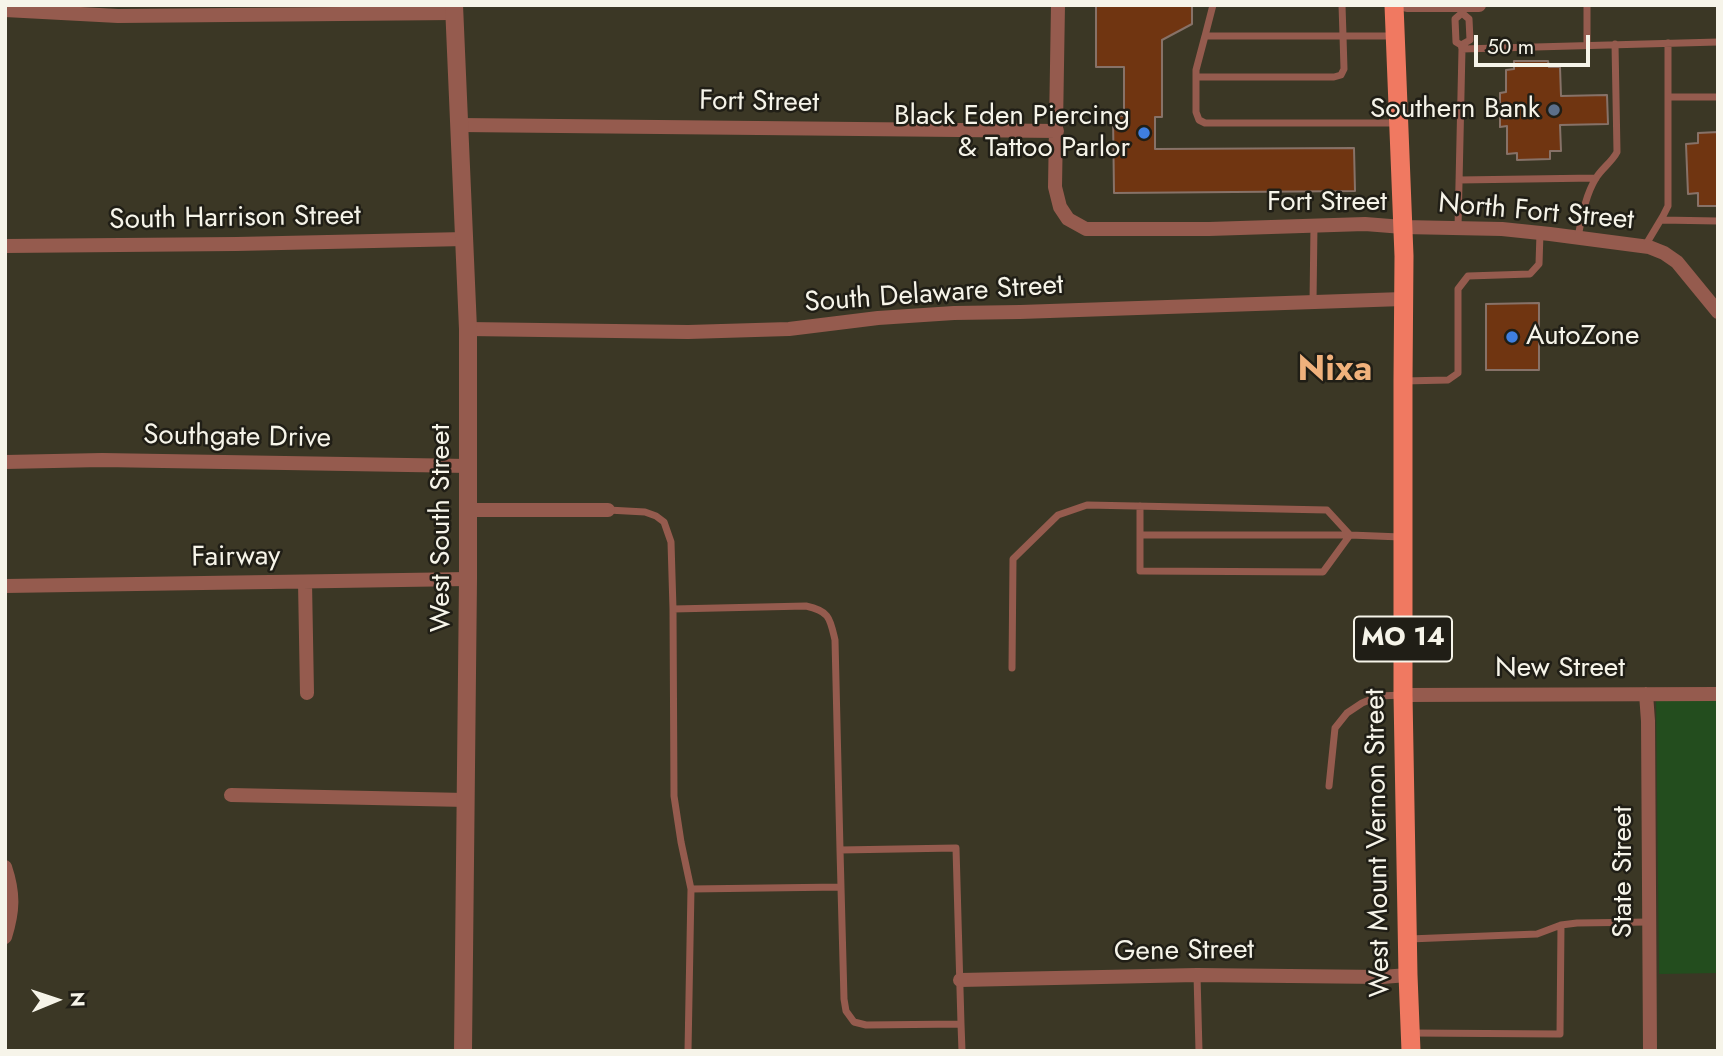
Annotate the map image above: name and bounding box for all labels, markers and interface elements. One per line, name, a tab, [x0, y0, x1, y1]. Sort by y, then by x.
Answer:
scale bar	[1478, 21, 1594, 65]
text: 50 m	[1487, 32, 1534, 62]
street label: Fort Street	[699, 85, 819, 121]
place label: Southern Bank	[1370, 93, 1540, 127]
place label: Black Eden Piercing & Tattoo Parlor	[894, 100, 1130, 166]
marker: Southern Bank	[1546, 102, 1562, 118]
marker: Black Eden Piercing & Tattoo Parlor	[1136, 125, 1152, 141]
street label: Fort Street	[1267, 186, 1387, 220]
street label: North Fort Street	[1437, 188, 1635, 238]
street label: South Harrison Street	[109, 200, 361, 238]
street label: South Delaware Street	[803, 269, 1065, 321]
place label: AutoZone	[1526, 320, 1639, 354]
marker: AutoZone	[1504, 329, 1520, 345]
district label: Nixa	[1298, 351, 1372, 393]
street label: Southgate Drive	[143, 420, 331, 456]
street label: West South Street	[425, 424, 459, 632]
street label: Fairway	[191, 540, 281, 576]
road number: MO 14	[1354, 617, 1452, 662]
street label: New Street	[1495, 652, 1625, 686]
street label: West Mount Vernon Street	[1360, 688, 1398, 998]
street label: State Street	[1607, 806, 1641, 938]
street label: Gene Street	[1113, 934, 1255, 970]
north arrow	[21, 965, 91, 1035]
text: N	[64, 991, 91, 1007]

